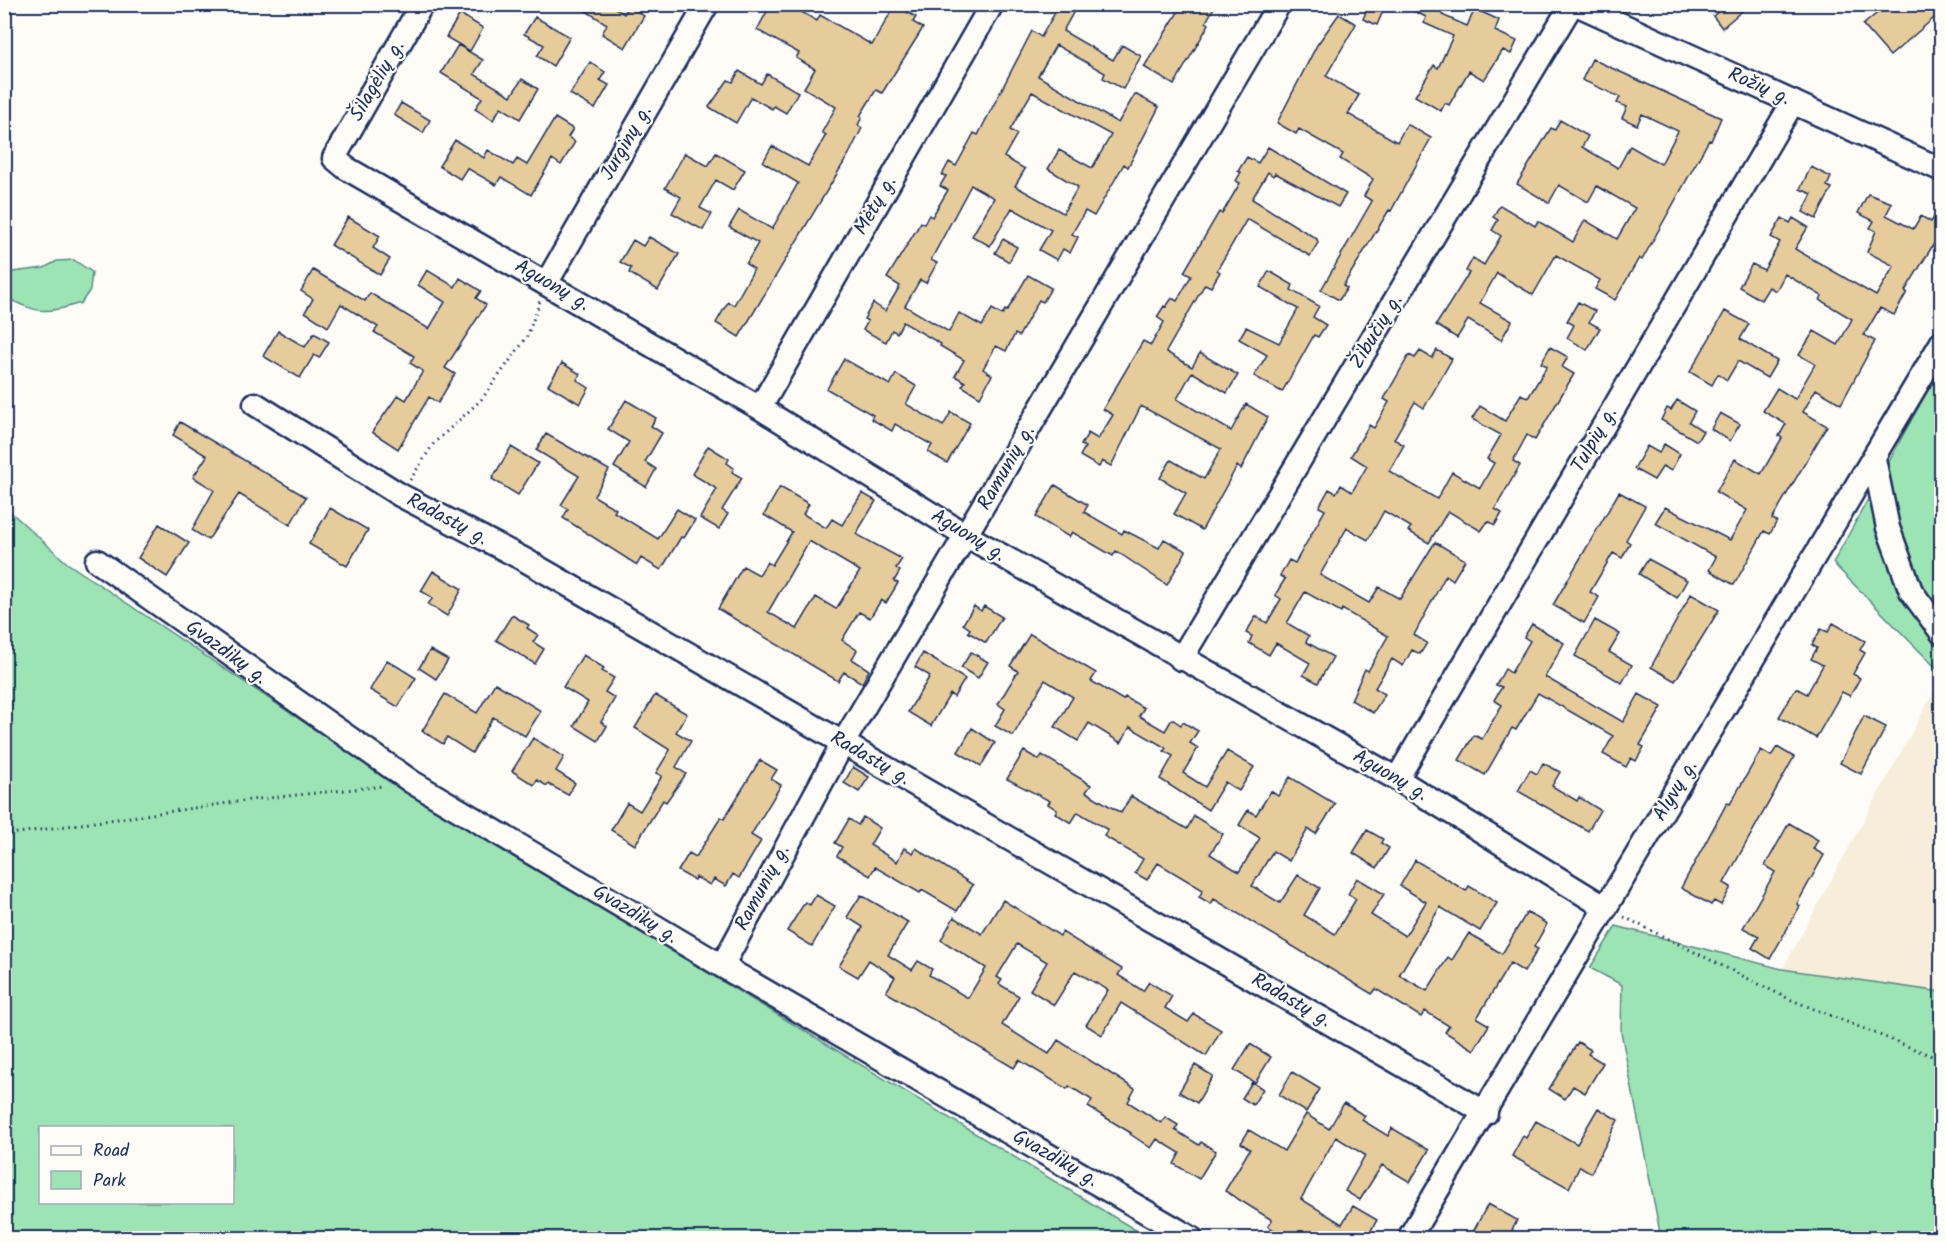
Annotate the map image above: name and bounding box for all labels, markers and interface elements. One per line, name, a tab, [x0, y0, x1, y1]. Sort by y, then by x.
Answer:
street label: Šilagėlių g.	[342, 34, 414, 128]
street label: Rožių g.	[1722, 59, 1796, 115]
street label: Jurginų g.	[593, 99, 661, 187]
street label: Mėtų g.	[846, 170, 906, 242]
street label: Aguonų g.	[508, 251, 596, 321]
street label: Žibučių g.	[1342, 288, 1412, 376]
street label: Tulpių g.	[1563, 401, 1627, 479]
street label: Ramunių g.	[970, 419, 1044, 517]
street label: Radastų g.	[400, 485, 494, 555]
street label: Aguonų g.	[924, 501, 1012, 571]
street label: Gvazdikų g.	[178, 612, 274, 694]
street label: Radastų g.	[824, 723, 916, 795]
street label: Aguonų g.	[1346, 741, 1434, 811]
street label: Alyvų g.	[1645, 754, 1707, 828]
street label: Ramunių g.	[727, 839, 799, 937]
street label: Gvazdikų g.	[586, 877, 684, 953]
street label: Radastų g.	[1245, 965, 1337, 1037]
street label: Gvazdikų g.	[1006, 1121, 1104, 1197]
legend	[39, 1126, 234, 1204]
text: Road	[93, 1137, 130, 1166]
text: Park	[93, 1167, 126, 1196]

